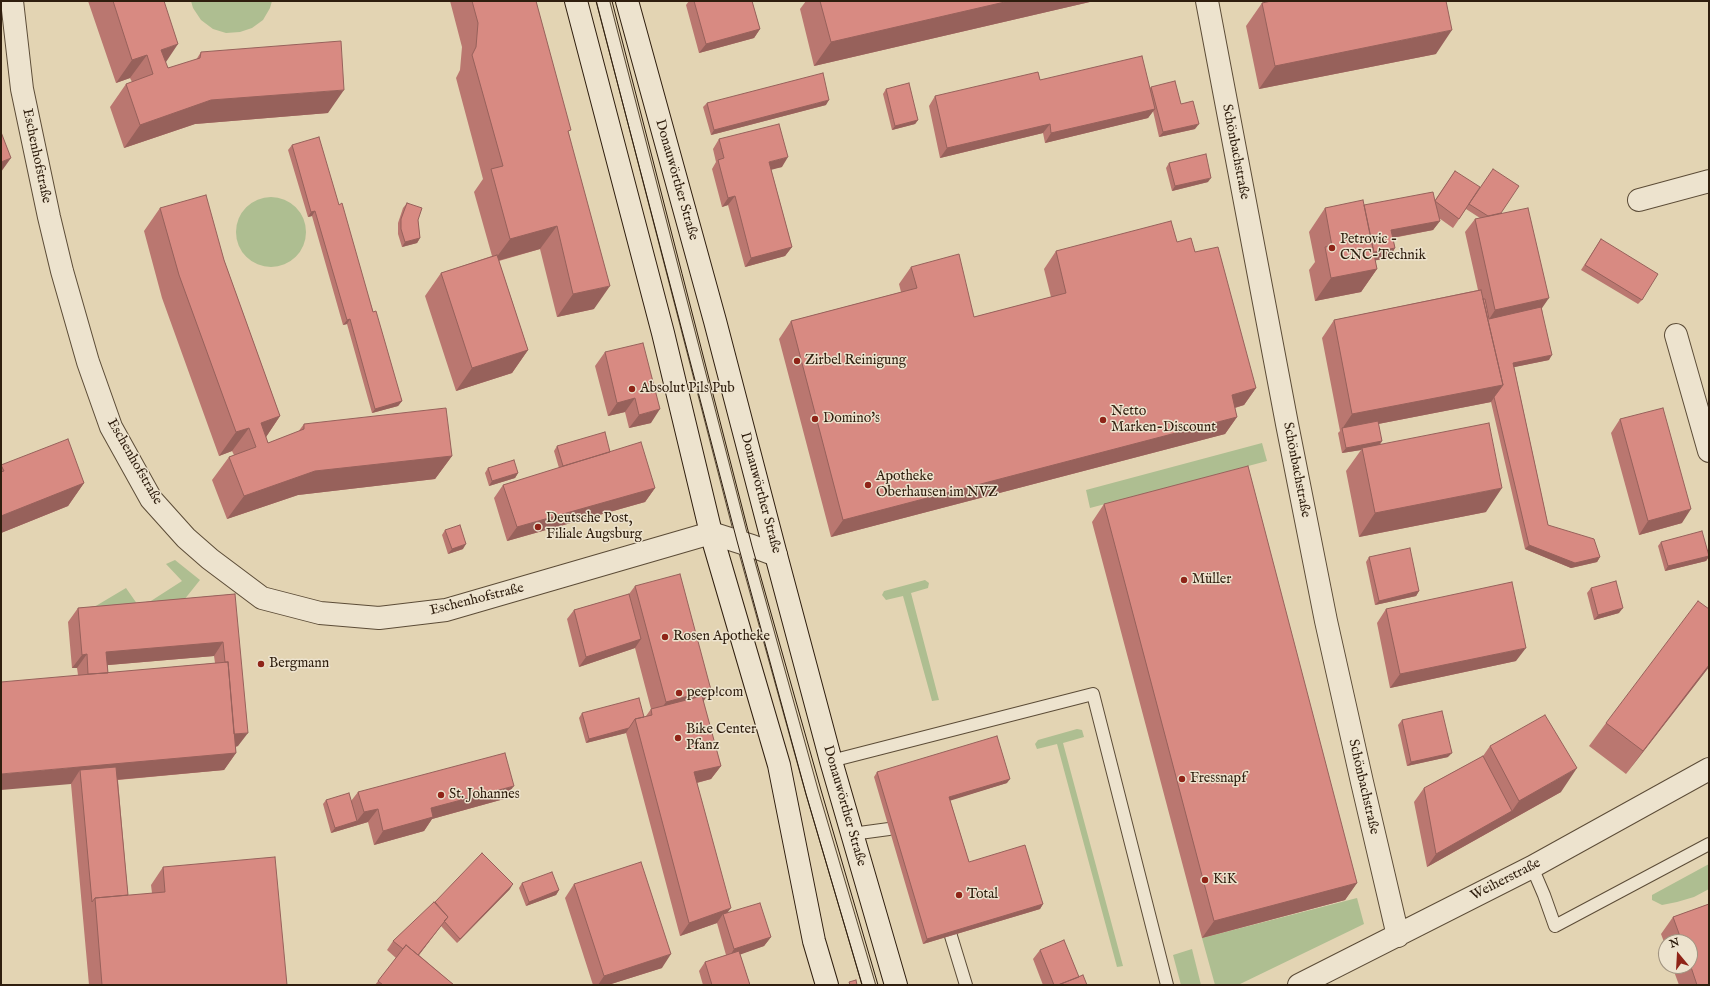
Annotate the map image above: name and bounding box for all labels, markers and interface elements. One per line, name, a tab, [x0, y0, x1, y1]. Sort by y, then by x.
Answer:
street label: Schönbachstraße	[1217, 103, 1253, 201]
street label: Eschenhofstraße	[18, 107, 54, 205]
street label: Donauwörther Straße	[651, 118, 701, 242]
place label: Petrovic - CNC-Technik	[1340, 232, 1426, 264]
marker: Petrovic - CNC-Technik	[1327, 243, 1337, 253]
place label: Zirbel Reinigung	[805, 353, 906, 369]
marker: Zirbel Reinigung	[792, 356, 802, 366]
place label: Absolut Pils Pub	[640, 381, 735, 397]
marker: Absolut Pils Pub	[627, 384, 637, 394]
place label: Netto Marken-Discount	[1111, 404, 1216, 436]
place label: Domino's	[823, 411, 880, 427]
marker: Domino's	[810, 414, 820, 424]
marker: Netto Marken-Discount	[1098, 415, 1108, 425]
street label: Eschenhofstraße	[103, 416, 165, 508]
street label: Schönbachstraße	[1278, 421, 1314, 519]
street label: Donauwörther Straße	[736, 431, 784, 555]
place label: Apotheke Oberhausen im NVZ	[876, 469, 998, 502]
marker: Apotheke Oberhausen im NVZ	[863, 480, 873, 490]
place label: Deutsche Post, Filiale Augsburg	[546, 511, 642, 544]
marker: Deutsche Post, Filiale Augsburg	[533, 522, 543, 532]
place label: Müller	[1192, 572, 1231, 588]
marker: Müller	[1179, 575, 1189, 585]
street label: Eschenhofstraße	[428, 580, 526, 620]
place label: Rosen Apotheke	[673, 629, 770, 645]
marker: Rosen Apotheke	[660, 632, 670, 642]
place label: Bergmann	[269, 656, 329, 672]
marker: Bergmann	[256, 659, 266, 669]
place label: peep!com	[687, 685, 743, 701]
marker: peep!com	[674, 688, 684, 698]
place label: Bike Center Pfanz	[686, 722, 756, 754]
marker: Bike Center Pfanz	[673, 733, 683, 743]
street label: Schönbachstraße	[1344, 738, 1382, 836]
street label: Donauwörther Straße	[819, 744, 869, 868]
place label: Fressnapf	[1190, 771, 1246, 787]
marker: Fressnapf	[1177, 774, 1187, 784]
place label: St. Johannes	[449, 787, 520, 803]
marker: St. Johannes	[436, 790, 446, 800]
street label: Weiherstraße	[1468, 855, 1544, 905]
place label: KiK	[1213, 872, 1237, 888]
marker: KiK	[1200, 875, 1210, 885]
place label: Total	[967, 887, 998, 903]
marker: Total	[954, 890, 964, 900]
north arrow	[1658, 934, 1698, 974]
text: N	[1668, 935, 1681, 952]

